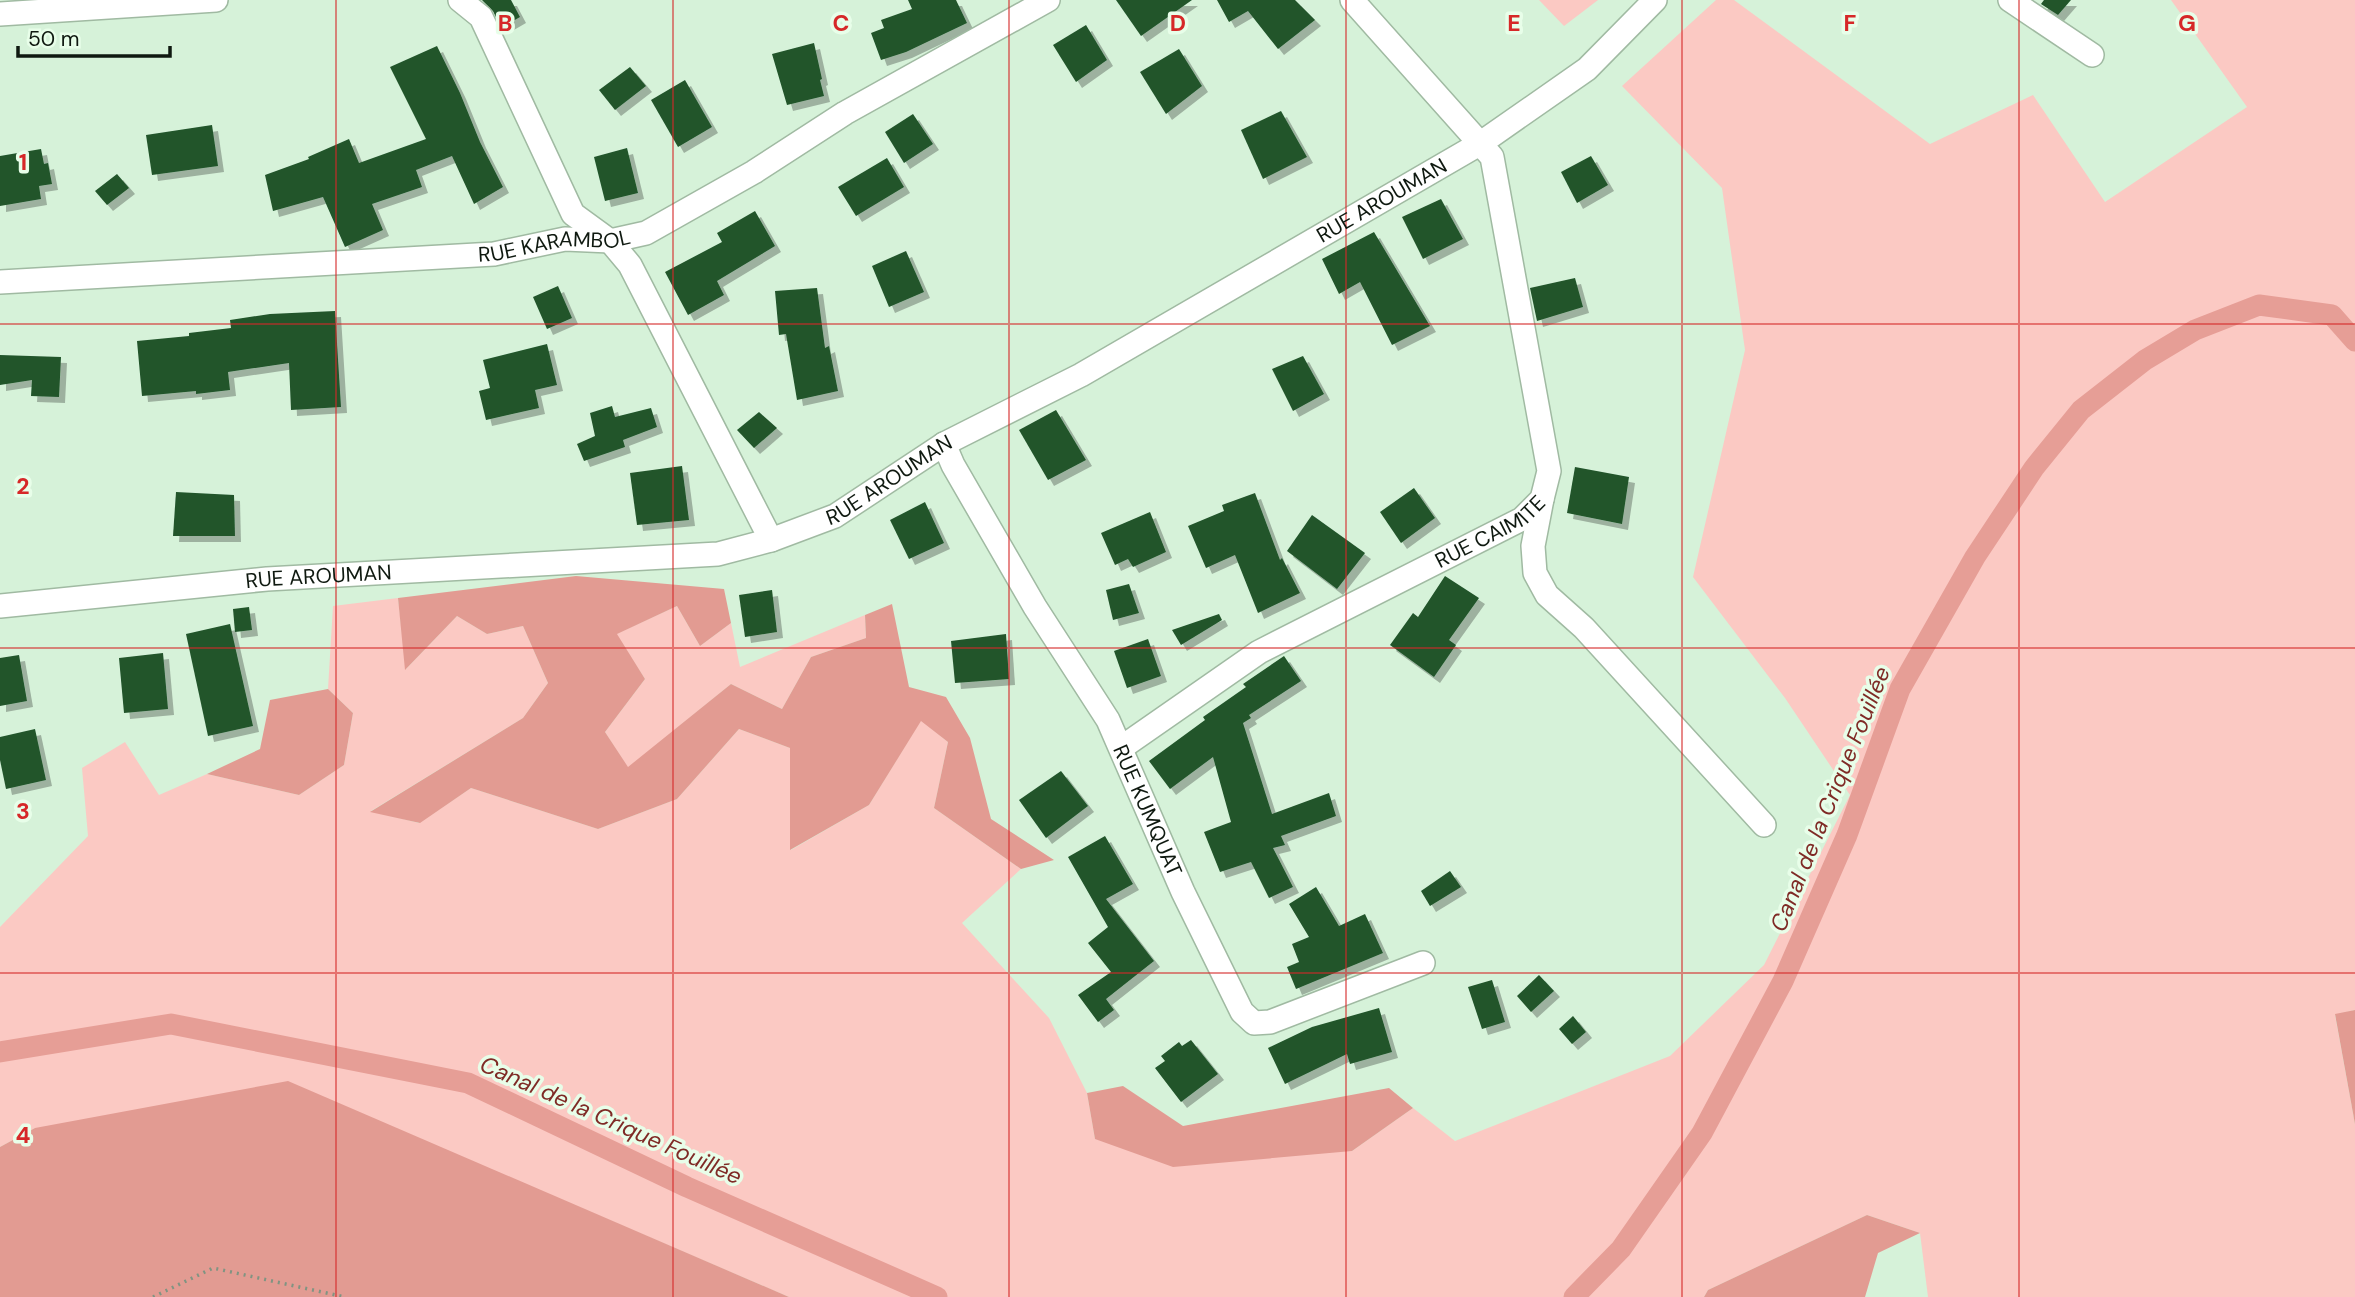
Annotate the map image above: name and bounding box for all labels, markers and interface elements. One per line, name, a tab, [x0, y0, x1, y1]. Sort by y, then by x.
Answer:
text: B	[498, 8, 512, 38]
text: C	[833, 8, 849, 38]
text: D	[1170, 8, 1186, 38]
text: E	[1507, 8, 1521, 38]
text: F	[1844, 8, 1857, 38]
text: G	[2178, 8, 2196, 38]
scale bar	[18, 14, 170, 58]
text: 50 m	[28, 25, 79, 53]
text: 1	[19, 147, 27, 177]
street label: RUE AROUMAN	[1311, 152, 1452, 249]
street label: RUE KARAMBOL	[477, 223, 633, 269]
street label: RUE AROUMAN	[822, 428, 957, 532]
text: 2	[16, 471, 30, 501]
street label: RUE CAIMITE	[1430, 489, 1552, 575]
street label: RUE AROUMAN	[244, 558, 392, 595]
water label: Canal de la Crique Fouillée	[1763, 662, 1897, 936]
street label: RUE KUMQUAT	[1106, 740, 1189, 881]
text: 3	[16, 796, 30, 826]
water label: Canal de la Crique Fouillée	[476, 1049, 746, 1191]
text: 4	[16, 1120, 31, 1150]

